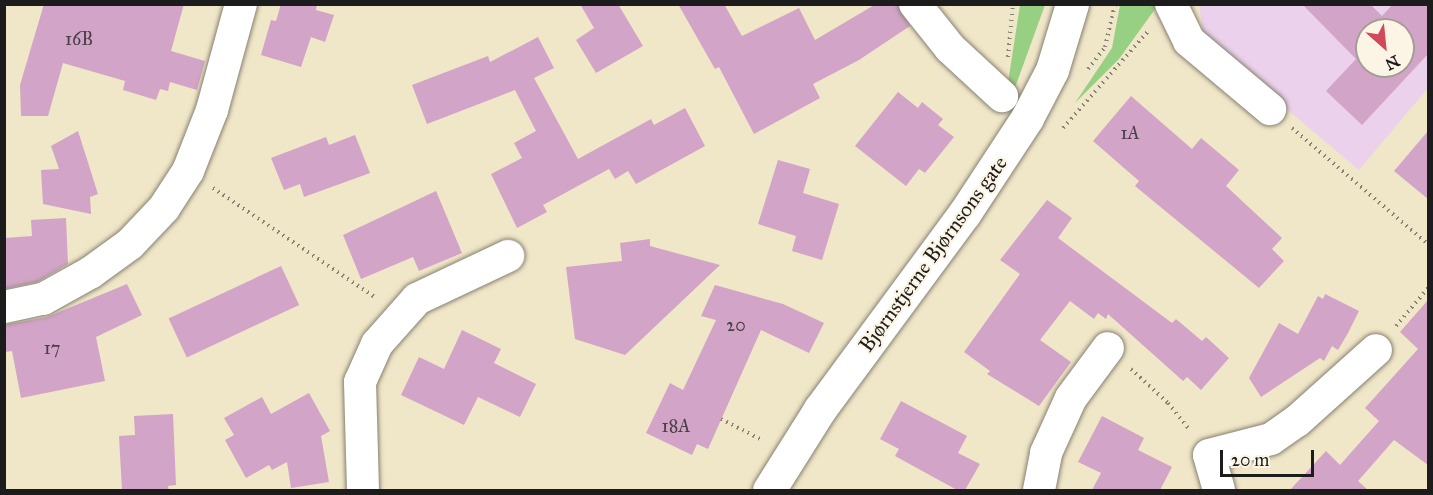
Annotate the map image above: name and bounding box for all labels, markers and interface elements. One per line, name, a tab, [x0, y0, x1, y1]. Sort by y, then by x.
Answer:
north arrow	[1355, 18, 1415, 78]
house number: 16B	[65, 28, 93, 50]
text: N	[1382, 51, 1403, 74]
house number: 1A	[1120, 122, 1140, 144]
street label: Bjørnstjerne Bjørnsons gate	[853, 151, 1013, 357]
house number: 20	[726, 314, 746, 336]
house number: 17	[44, 337, 60, 359]
house number: 18A	[662, 415, 690, 437]
scale bar	[1223, 438, 1318, 476]
text: 20 m	[1231, 449, 1269, 471]

